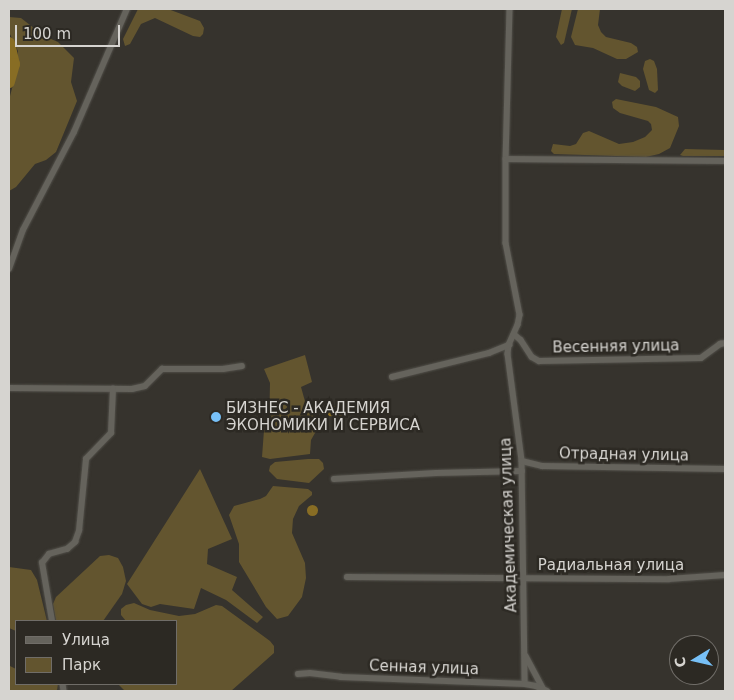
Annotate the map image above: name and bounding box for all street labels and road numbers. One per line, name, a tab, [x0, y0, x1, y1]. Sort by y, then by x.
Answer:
street label: Весенняя улица	[552, 337, 680, 357]
street label: Академическая улица	[497, 437, 521, 613]
street label: Отрадная улица	[559, 445, 689, 465]
street label: Радиальная улица	[538, 557, 684, 575]
street label: Сенная улица	[369, 657, 479, 679]

